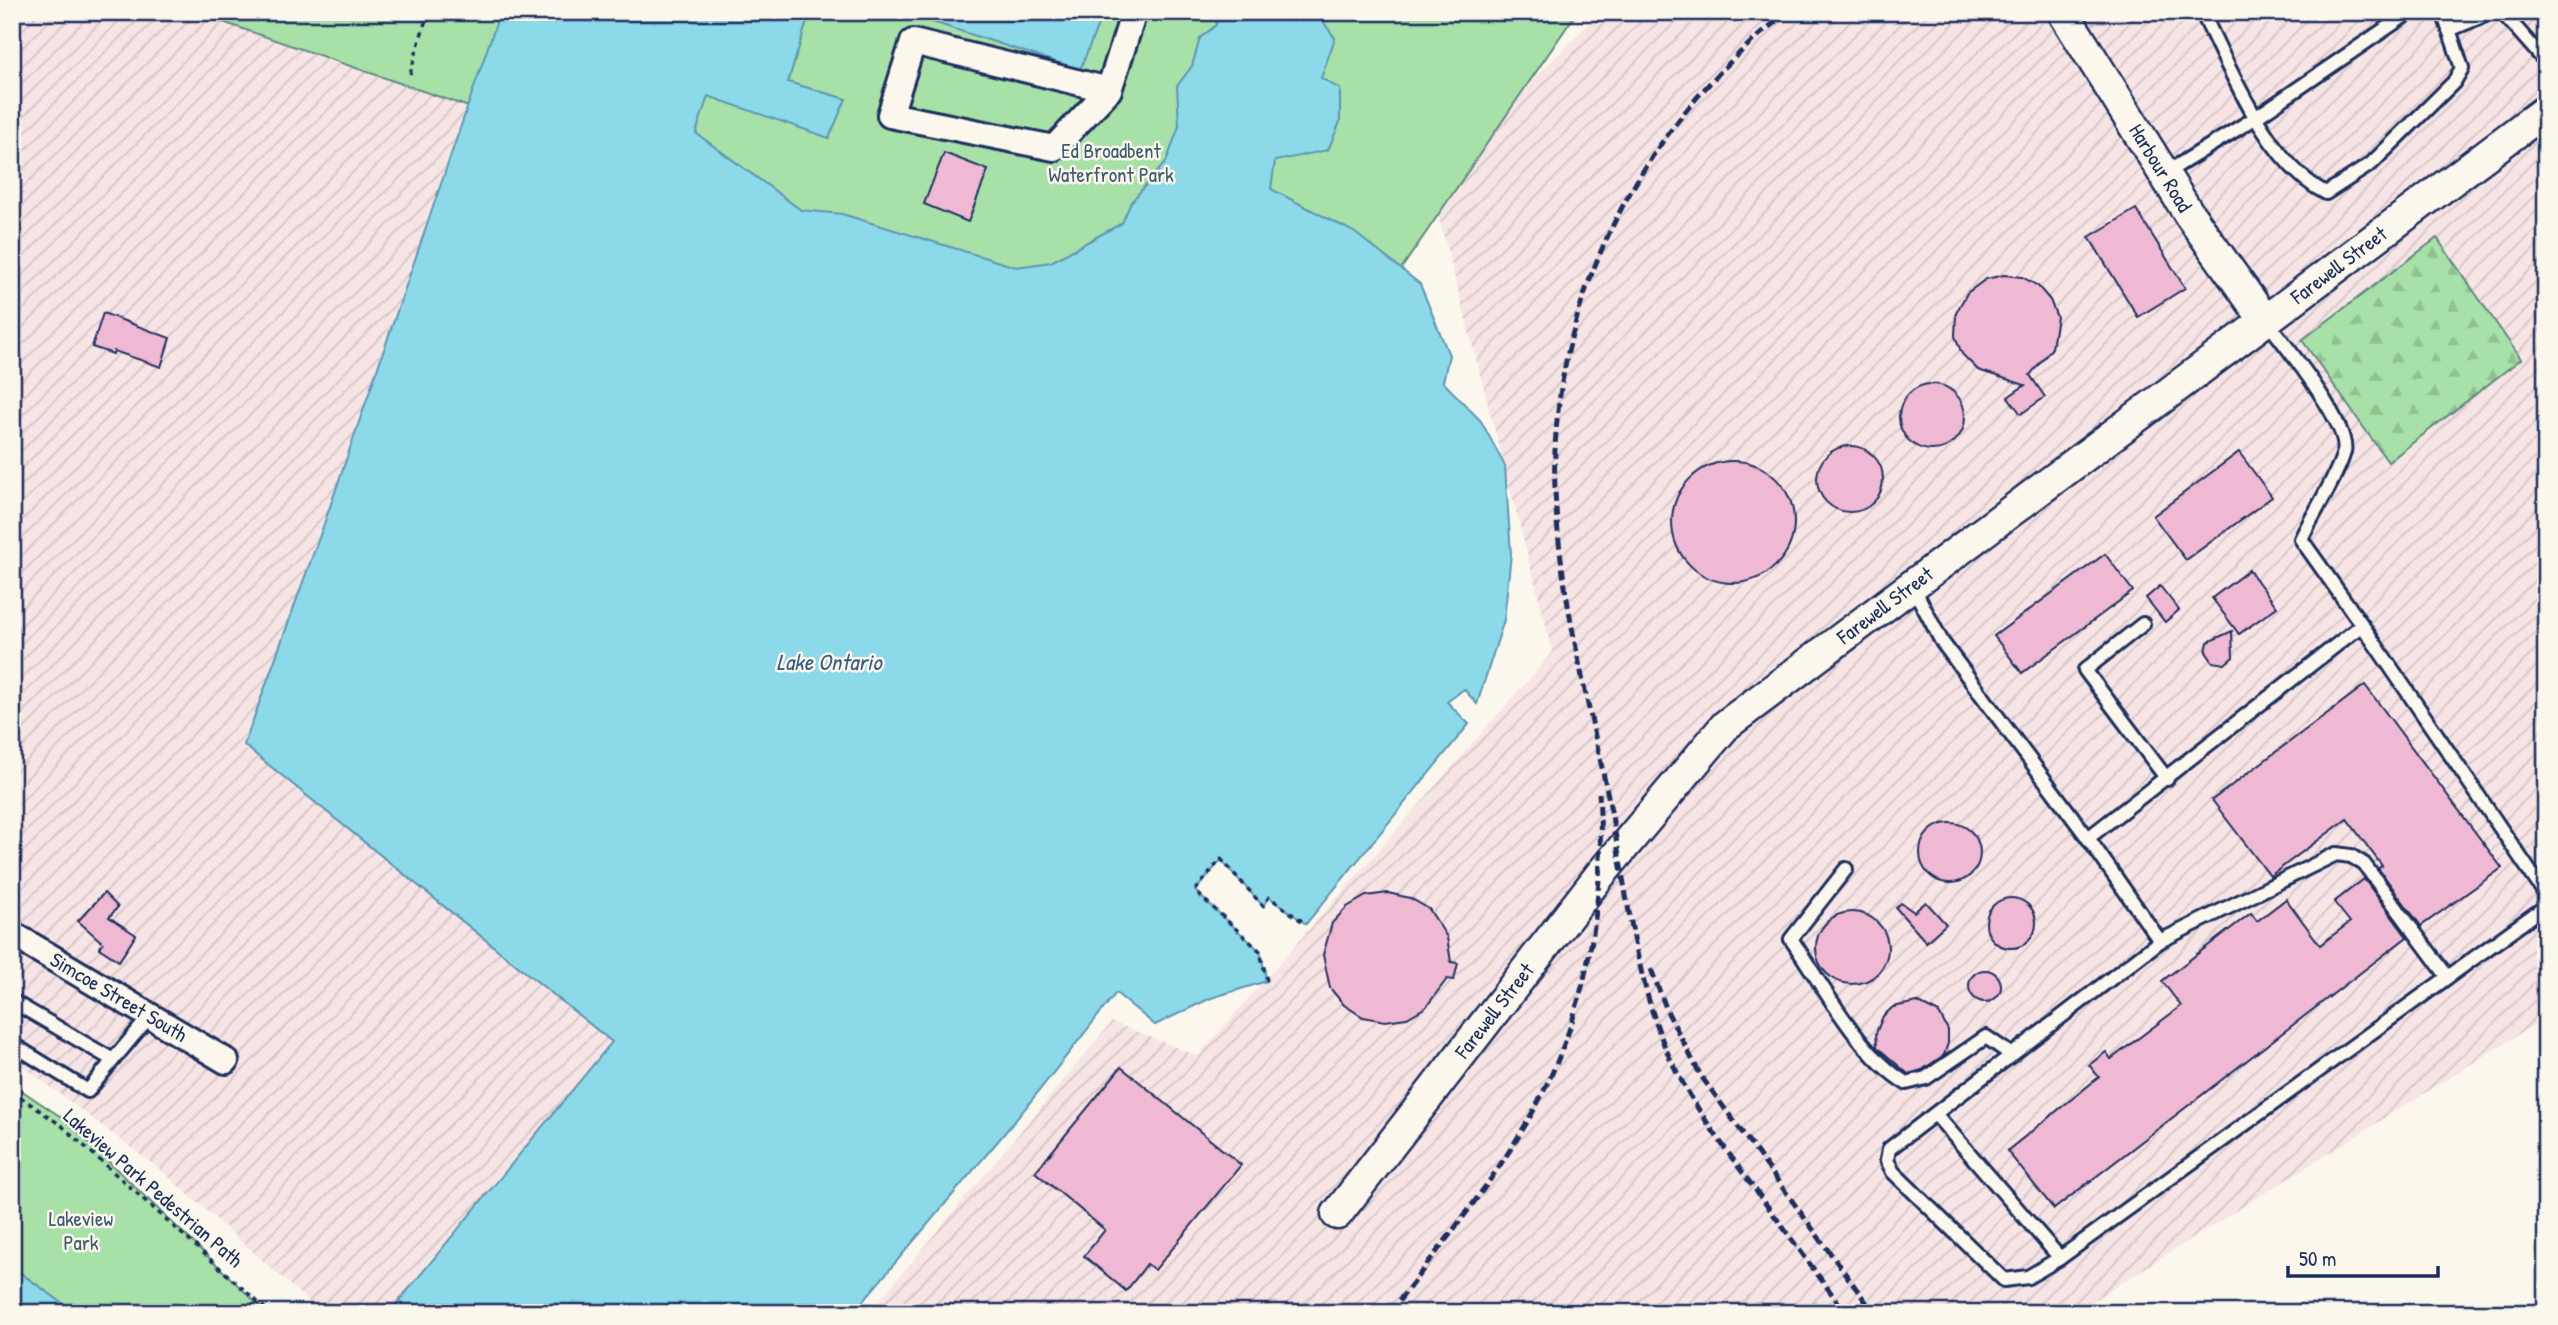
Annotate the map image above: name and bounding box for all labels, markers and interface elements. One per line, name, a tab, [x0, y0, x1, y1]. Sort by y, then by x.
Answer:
street label: Harbour Road	[2122, 118, 2199, 218]
park label: Ed Broadbent Waterfront Park	[1048, 136, 1174, 189]
street label: Farewell Street	[2284, 219, 2393, 311]
street label: Farewell Street	[1830, 559, 1940, 651]
water label: Lake Ontario	[777, 646, 883, 677]
street label: Simcoe Street South	[45, 945, 193, 1049]
street label: Farewell Street	[1447, 956, 1541, 1065]
street label: Lakeview Park Pedestrian Path	[58, 1103, 248, 1273]
park label: Lakeview Park	[49, 1206, 113, 1256]
scale bar	[2288, 1234, 2439, 1278]
text: 50 m	[2299, 1244, 2336, 1273]

